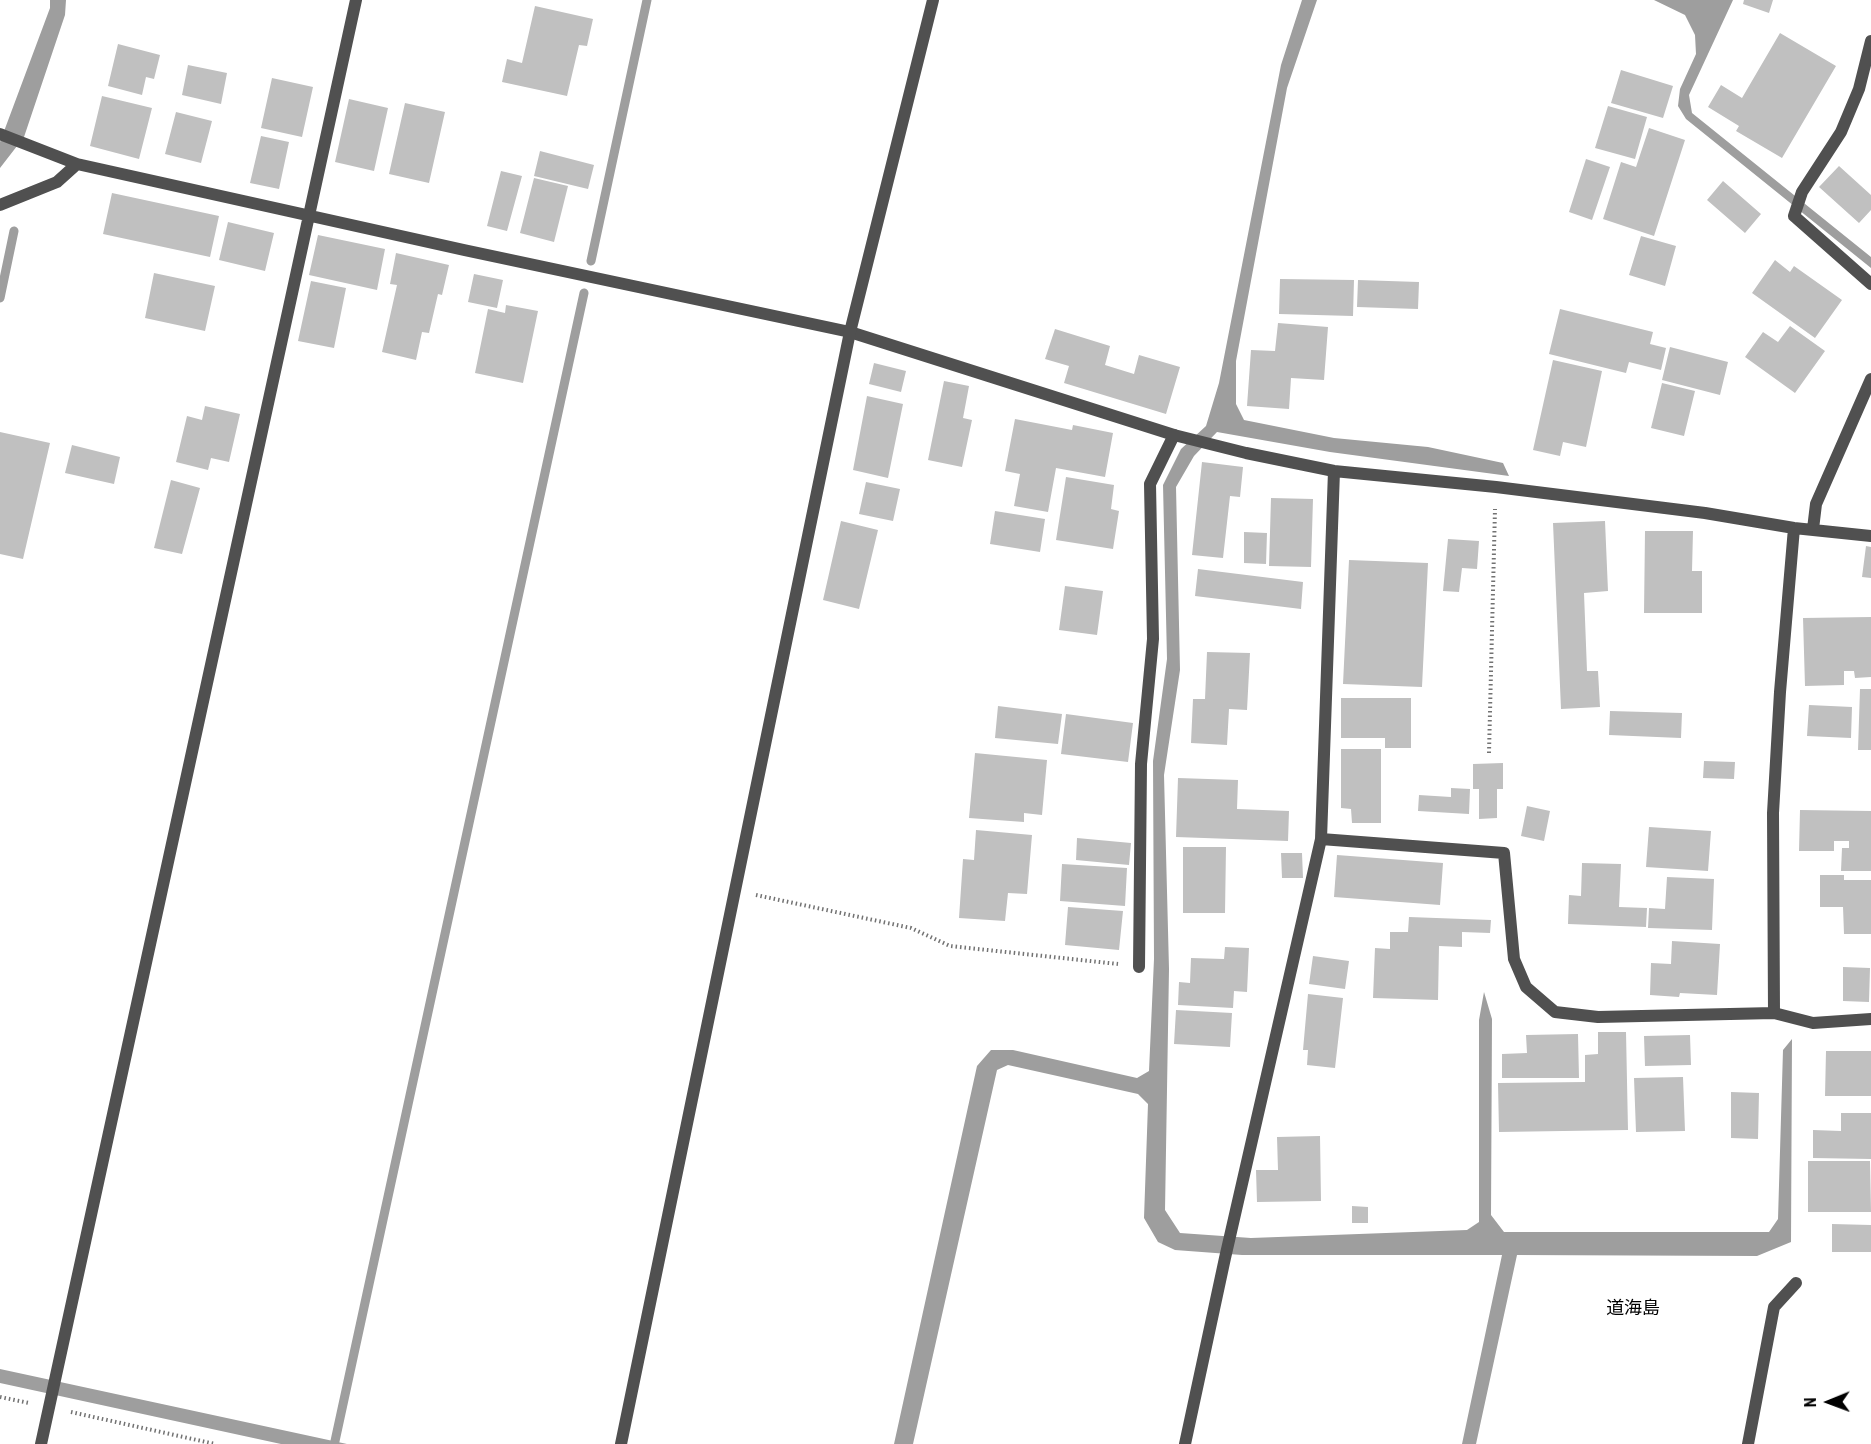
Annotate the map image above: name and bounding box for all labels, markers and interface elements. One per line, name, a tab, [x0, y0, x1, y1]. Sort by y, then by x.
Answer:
district label: 道海島	[1606, 1298, 1660, 1320]
north arrow	[1799, 1372, 1859, 1432]
text: N	[1801, 1397, 1820, 1407]

